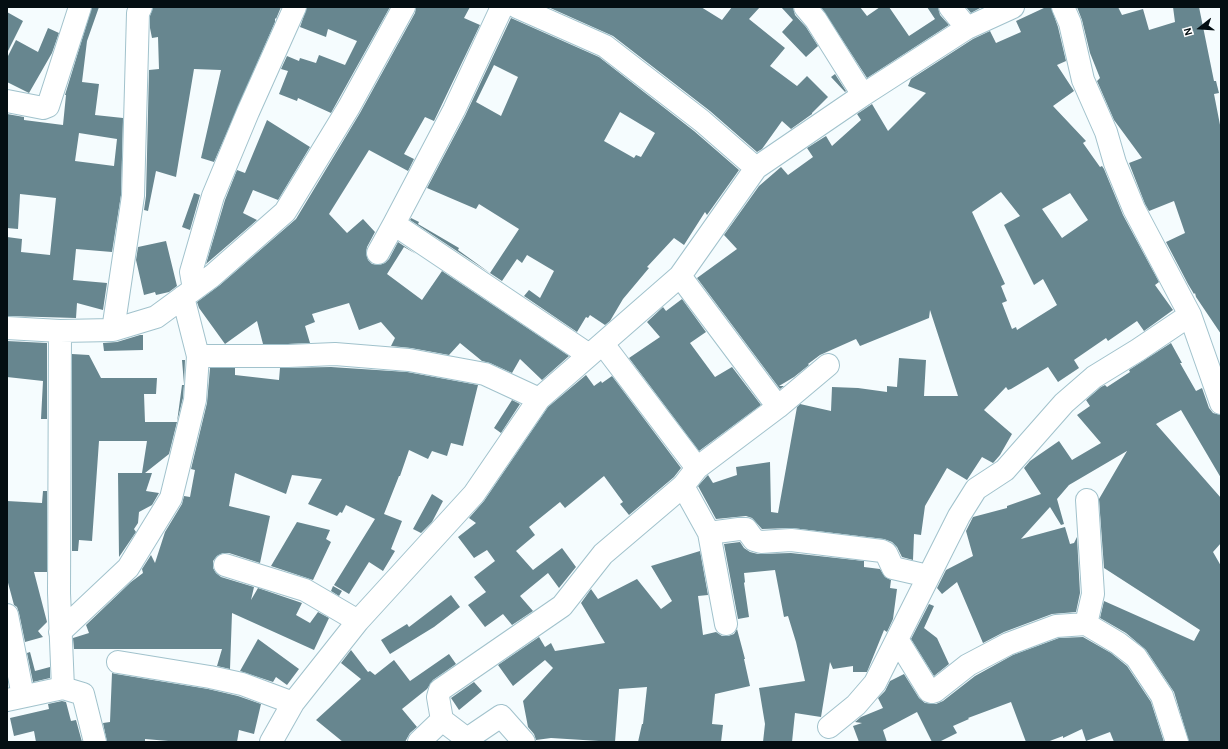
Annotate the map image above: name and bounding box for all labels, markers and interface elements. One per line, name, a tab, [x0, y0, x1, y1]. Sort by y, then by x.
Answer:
north arrow	[1180, 8, 1220, 48]
text: N	[1182, 26, 1194, 37]

